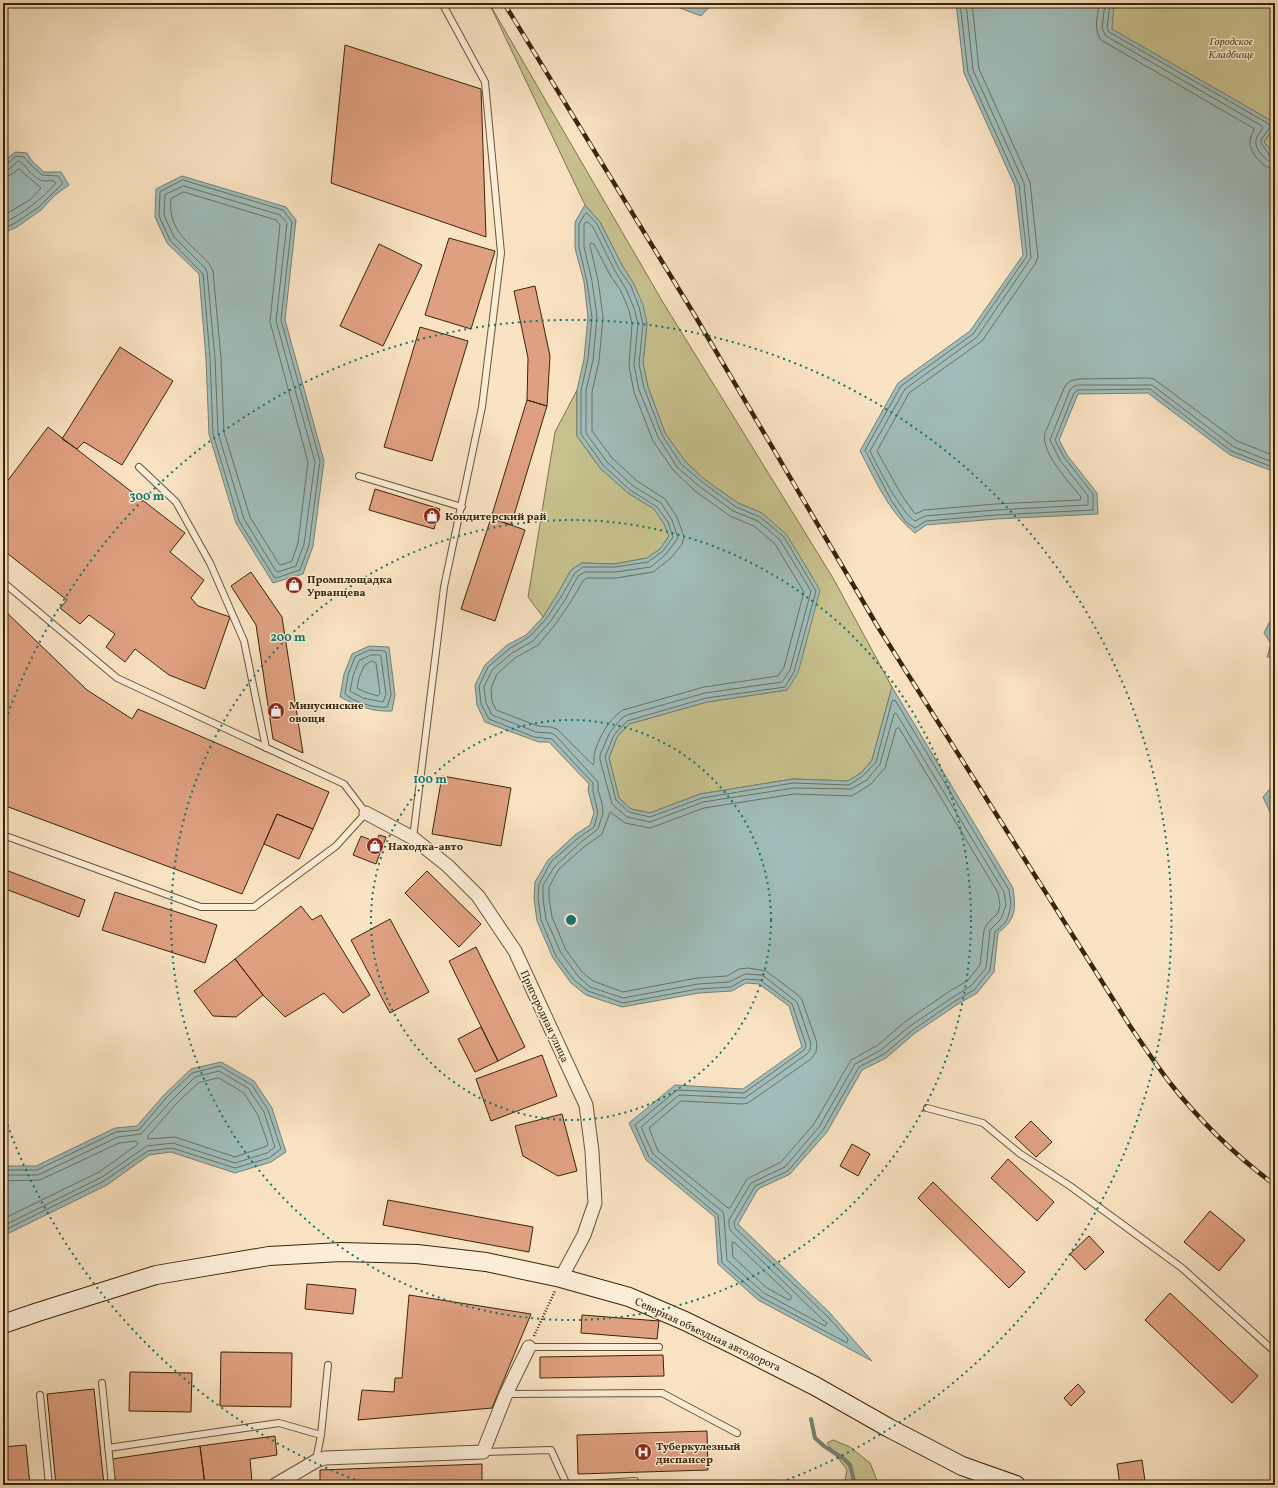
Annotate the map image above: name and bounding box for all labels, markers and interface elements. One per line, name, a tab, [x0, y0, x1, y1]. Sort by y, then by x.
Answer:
park label: Городское Кладбище	[1208, 35, 1254, 63]
text: 300 m	[130, 489, 165, 505]
shop icon: Кондитерский рай	[422, 506, 442, 526]
place label: Кондитерский рай	[445, 510, 546, 525]
place label: Промплощадка Урванцева	[307, 573, 392, 601]
shop icon: Промплощадка Урванцева	[284, 575, 304, 595]
text: 200 m	[270, 630, 306, 646]
place label: Минусинские овощи	[289, 699, 364, 727]
shop icon: Минусинские овощи	[266, 701, 286, 721]
text: 100 m	[413, 772, 447, 788]
shop icon: Находка-авто	[365, 836, 385, 856]
place label: Находка-авто	[388, 840, 463, 855]
centre of rings	[564, 913, 578, 927]
street label: Пригородная улица	[516, 968, 572, 1066]
street label: Северная объездная автодорога	[632, 1295, 783, 1376]
place label: Туберкулезный диспансер	[656, 1440, 740, 1468]
hospital icon: Туберкулезный диспансер	[633, 1442, 653, 1462]

